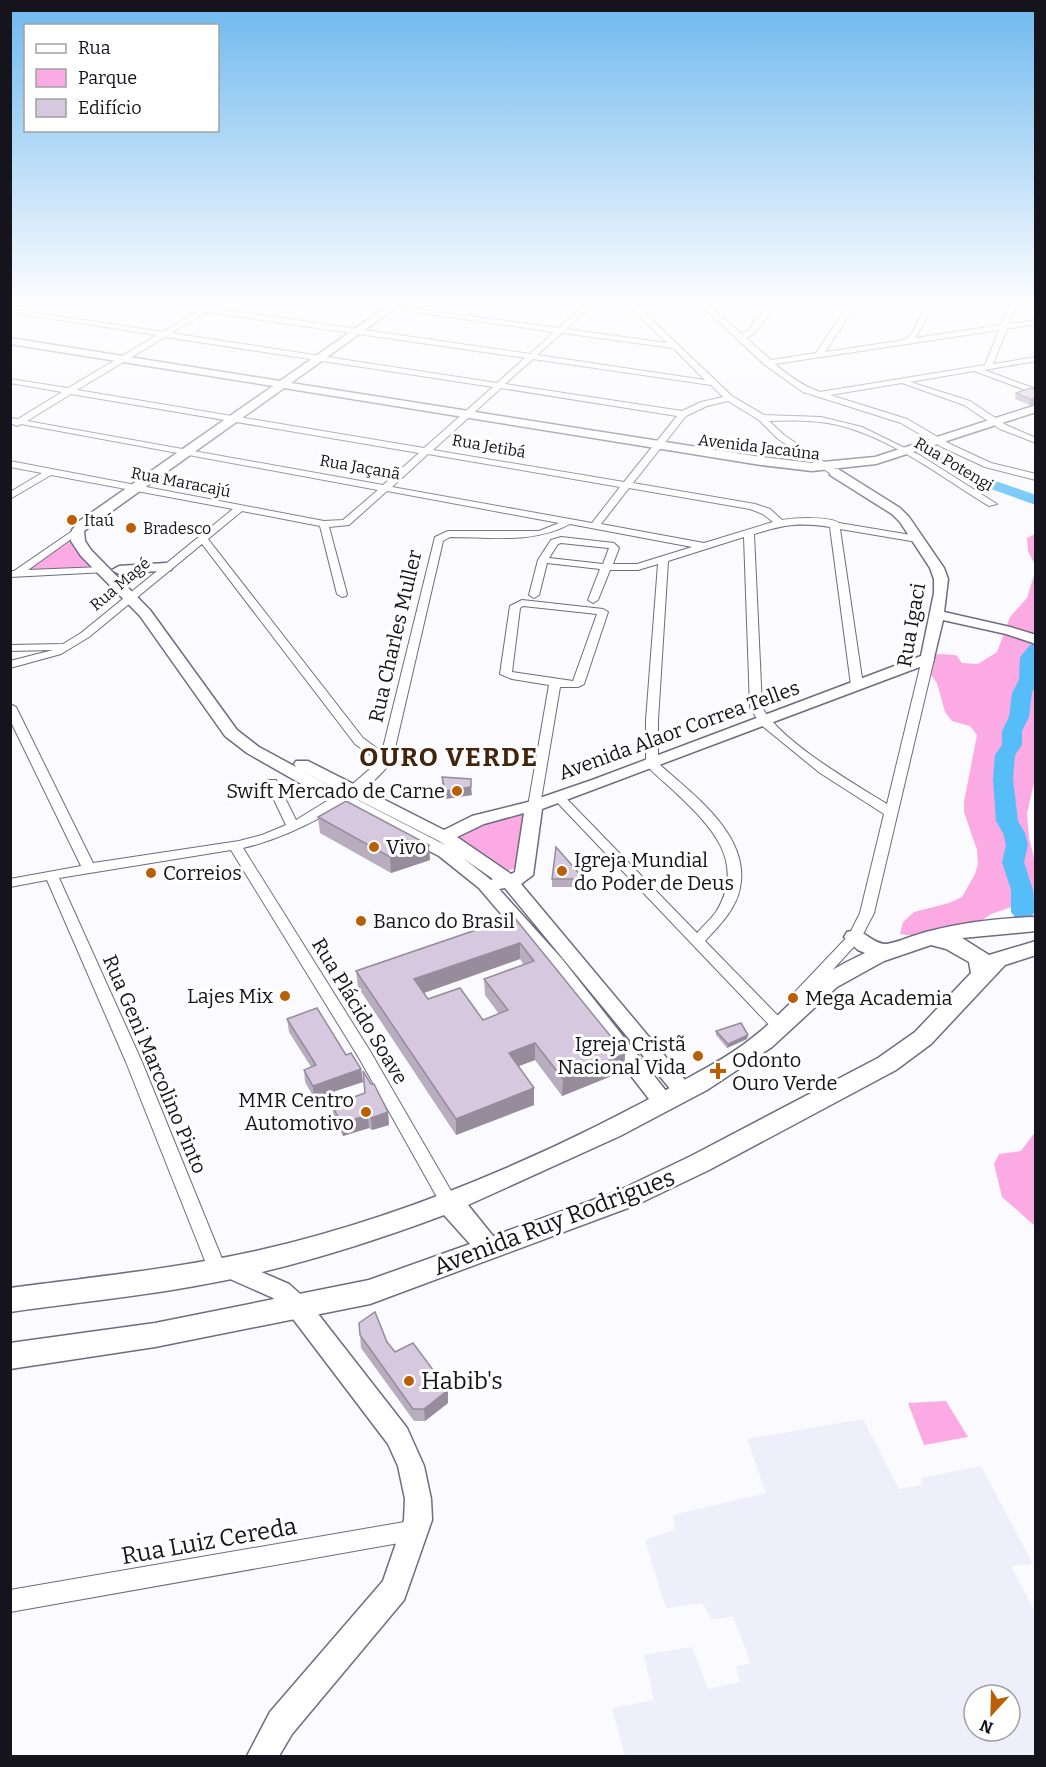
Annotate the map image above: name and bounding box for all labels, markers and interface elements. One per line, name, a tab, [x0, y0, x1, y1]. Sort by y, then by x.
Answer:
legend	[24, 24, 219, 132]
text: Rua	[78, 37, 111, 59]
text: Parque	[78, 67, 137, 89]
text: Edifício	[78, 97, 142, 119]
street label: Rua Jetibá	[451, 430, 528, 462]
street label: Avenida Jacaúna	[697, 430, 821, 464]
street label: Rua Potengi	[911, 433, 997, 495]
street label: Rua Jaçanã	[318, 451, 402, 483]
street label: Rua Maracajú	[130, 463, 233, 501]
place label: Itaú	[84, 511, 114, 530]
marker: Itaú	[65, 513, 79, 527]
place label: Bradesco	[143, 519, 211, 538]
marker: Bradesco	[124, 521, 138, 535]
street label: Rua Charles Muller	[363, 547, 427, 725]
street label: Rua Magé	[86, 553, 154, 615]
street label: Rua Igaci	[892, 581, 930, 669]
street label: Avenida Alaor Correa Telles	[555, 675, 803, 785]
district label: OURO VERDE	[359, 742, 539, 773]
place label: Swift Mercado de Carne	[226, 779, 445, 803]
marker: Swift Mercado de Carne	[450, 784, 464, 798]
place label: Vivo	[386, 835, 426, 859]
marker: Vivo	[367, 840, 381, 854]
place label: Igreja Mundial do Poder de Deus	[574, 848, 734, 895]
place label: Correios	[163, 861, 242, 885]
marker: Igreja Mundial do Poder de Deus	[555, 864, 569, 878]
marker: Correios	[144, 866, 158, 880]
place label: Banco do Brasil	[373, 909, 515, 933]
marker: Banco do Brasil	[354, 914, 368, 928]
street label: Rua Plácido Soave	[307, 934, 413, 1088]
street label: Rua Geni Marcolino Pinto	[98, 951, 212, 1177]
place label: Lajes Mix	[187, 984, 273, 1009]
place label: Mega Academia	[805, 986, 952, 1010]
marker: Lajes Mix	[278, 989, 292, 1003]
marker: Mega Academia	[786, 991, 800, 1005]
place label: Igreja Cristã Nacional Vida	[557, 1032, 686, 1079]
place label: Odonto Ouro Verde	[732, 1048, 837, 1095]
marker: Igreja Cristã Nacional Vida	[691, 1049, 705, 1063]
marker: Odonto Ouro Verde	[709, 1062, 727, 1080]
place label: MMR Centro Automotivo	[238, 1088, 354, 1135]
marker: MMR Centro Automotivo	[359, 1105, 373, 1119]
street label: Avenida Ruy Rodrigues	[429, 1163, 679, 1281]
place label: Habib's	[421, 1367, 503, 1395]
marker: Habib's	[402, 1374, 416, 1388]
street label: Rua Luiz Cereda	[119, 1512, 299, 1570]
north arrow	[962, 1683, 1022, 1743]
text: N	[977, 1715, 996, 1738]

